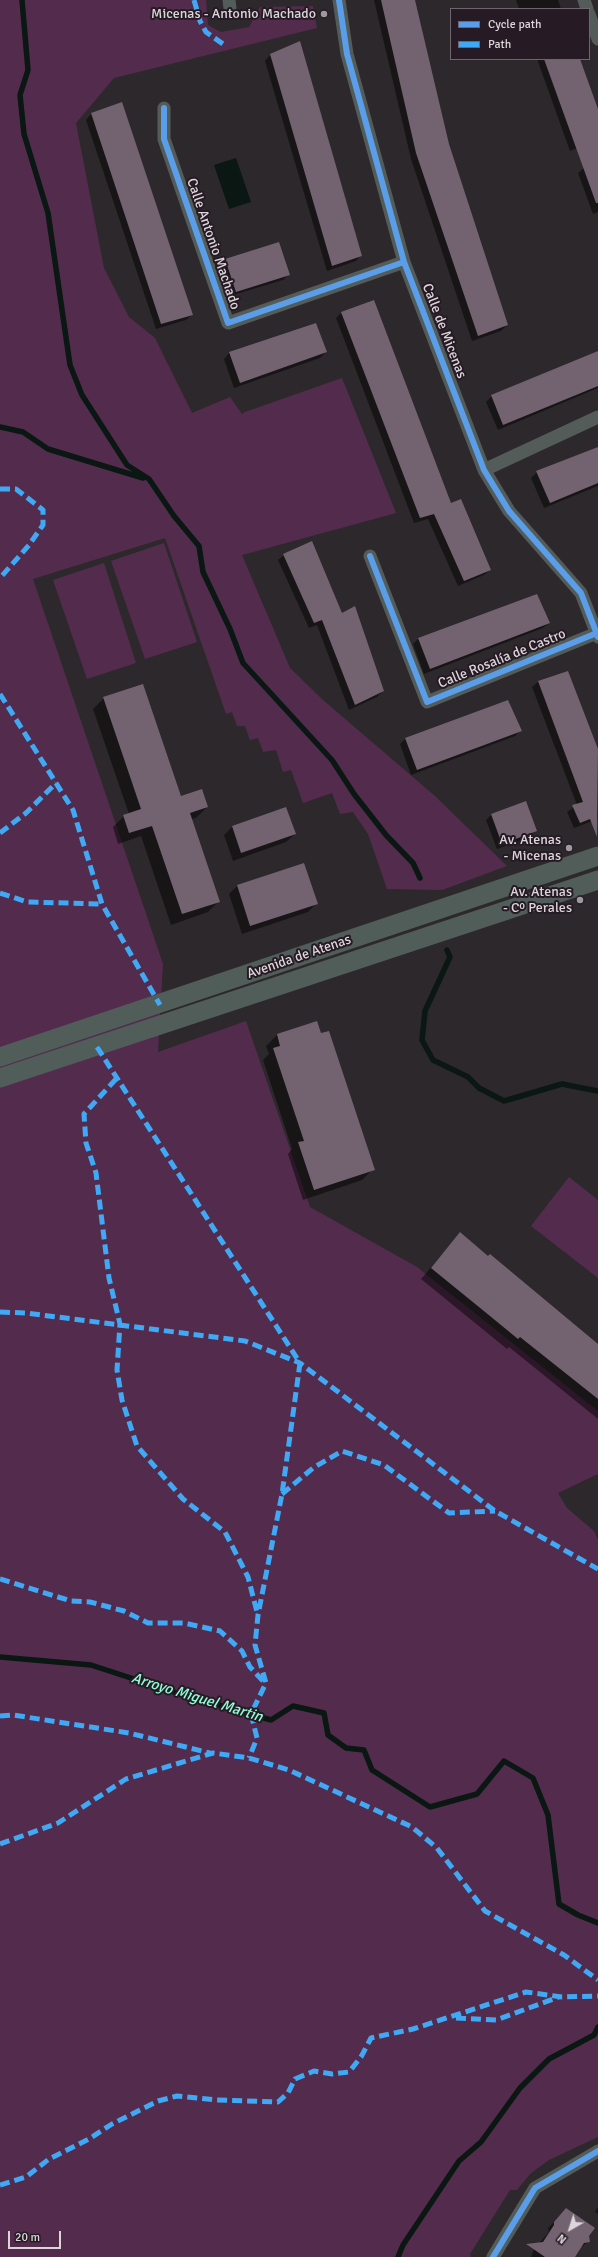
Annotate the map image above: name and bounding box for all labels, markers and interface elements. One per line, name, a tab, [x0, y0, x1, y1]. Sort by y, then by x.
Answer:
place label: Micenas - Antonio Machado	[151, 6, 316, 22]
legend	[450, 8, 590, 60]
marker: Micenas - Antonio Machado	[319, 9, 329, 19]
text: Cycle path	[488, 17, 541, 32]
text: Path	[488, 37, 511, 52]
street label: Calle Antonio Machado	[183, 176, 243, 312]
street label: Calle de Micenas	[418, 281, 470, 381]
street label: Calle Rosalía de Castro	[436, 626, 568, 692]
place label: Av. Atenas - Micenas	[499, 832, 561, 864]
marker: Av. Atenas - Micenas	[564, 843, 574, 853]
place label: Av. Atenas - Cº Perales	[503, 884, 572, 916]
marker: Av. Atenas - Cº Perales	[575, 895, 585, 905]
street label: Avenida de Atenas	[245, 931, 353, 983]
water label: Arroyo Miguel Martin	[129, 1670, 265, 1726]
north arrow	[550, 2209, 590, 2249]
scale bar	[10, 2223, 63, 2249]
text: 20 m	[15, 2230, 40, 2245]
text: N	[555, 2231, 569, 2246]

